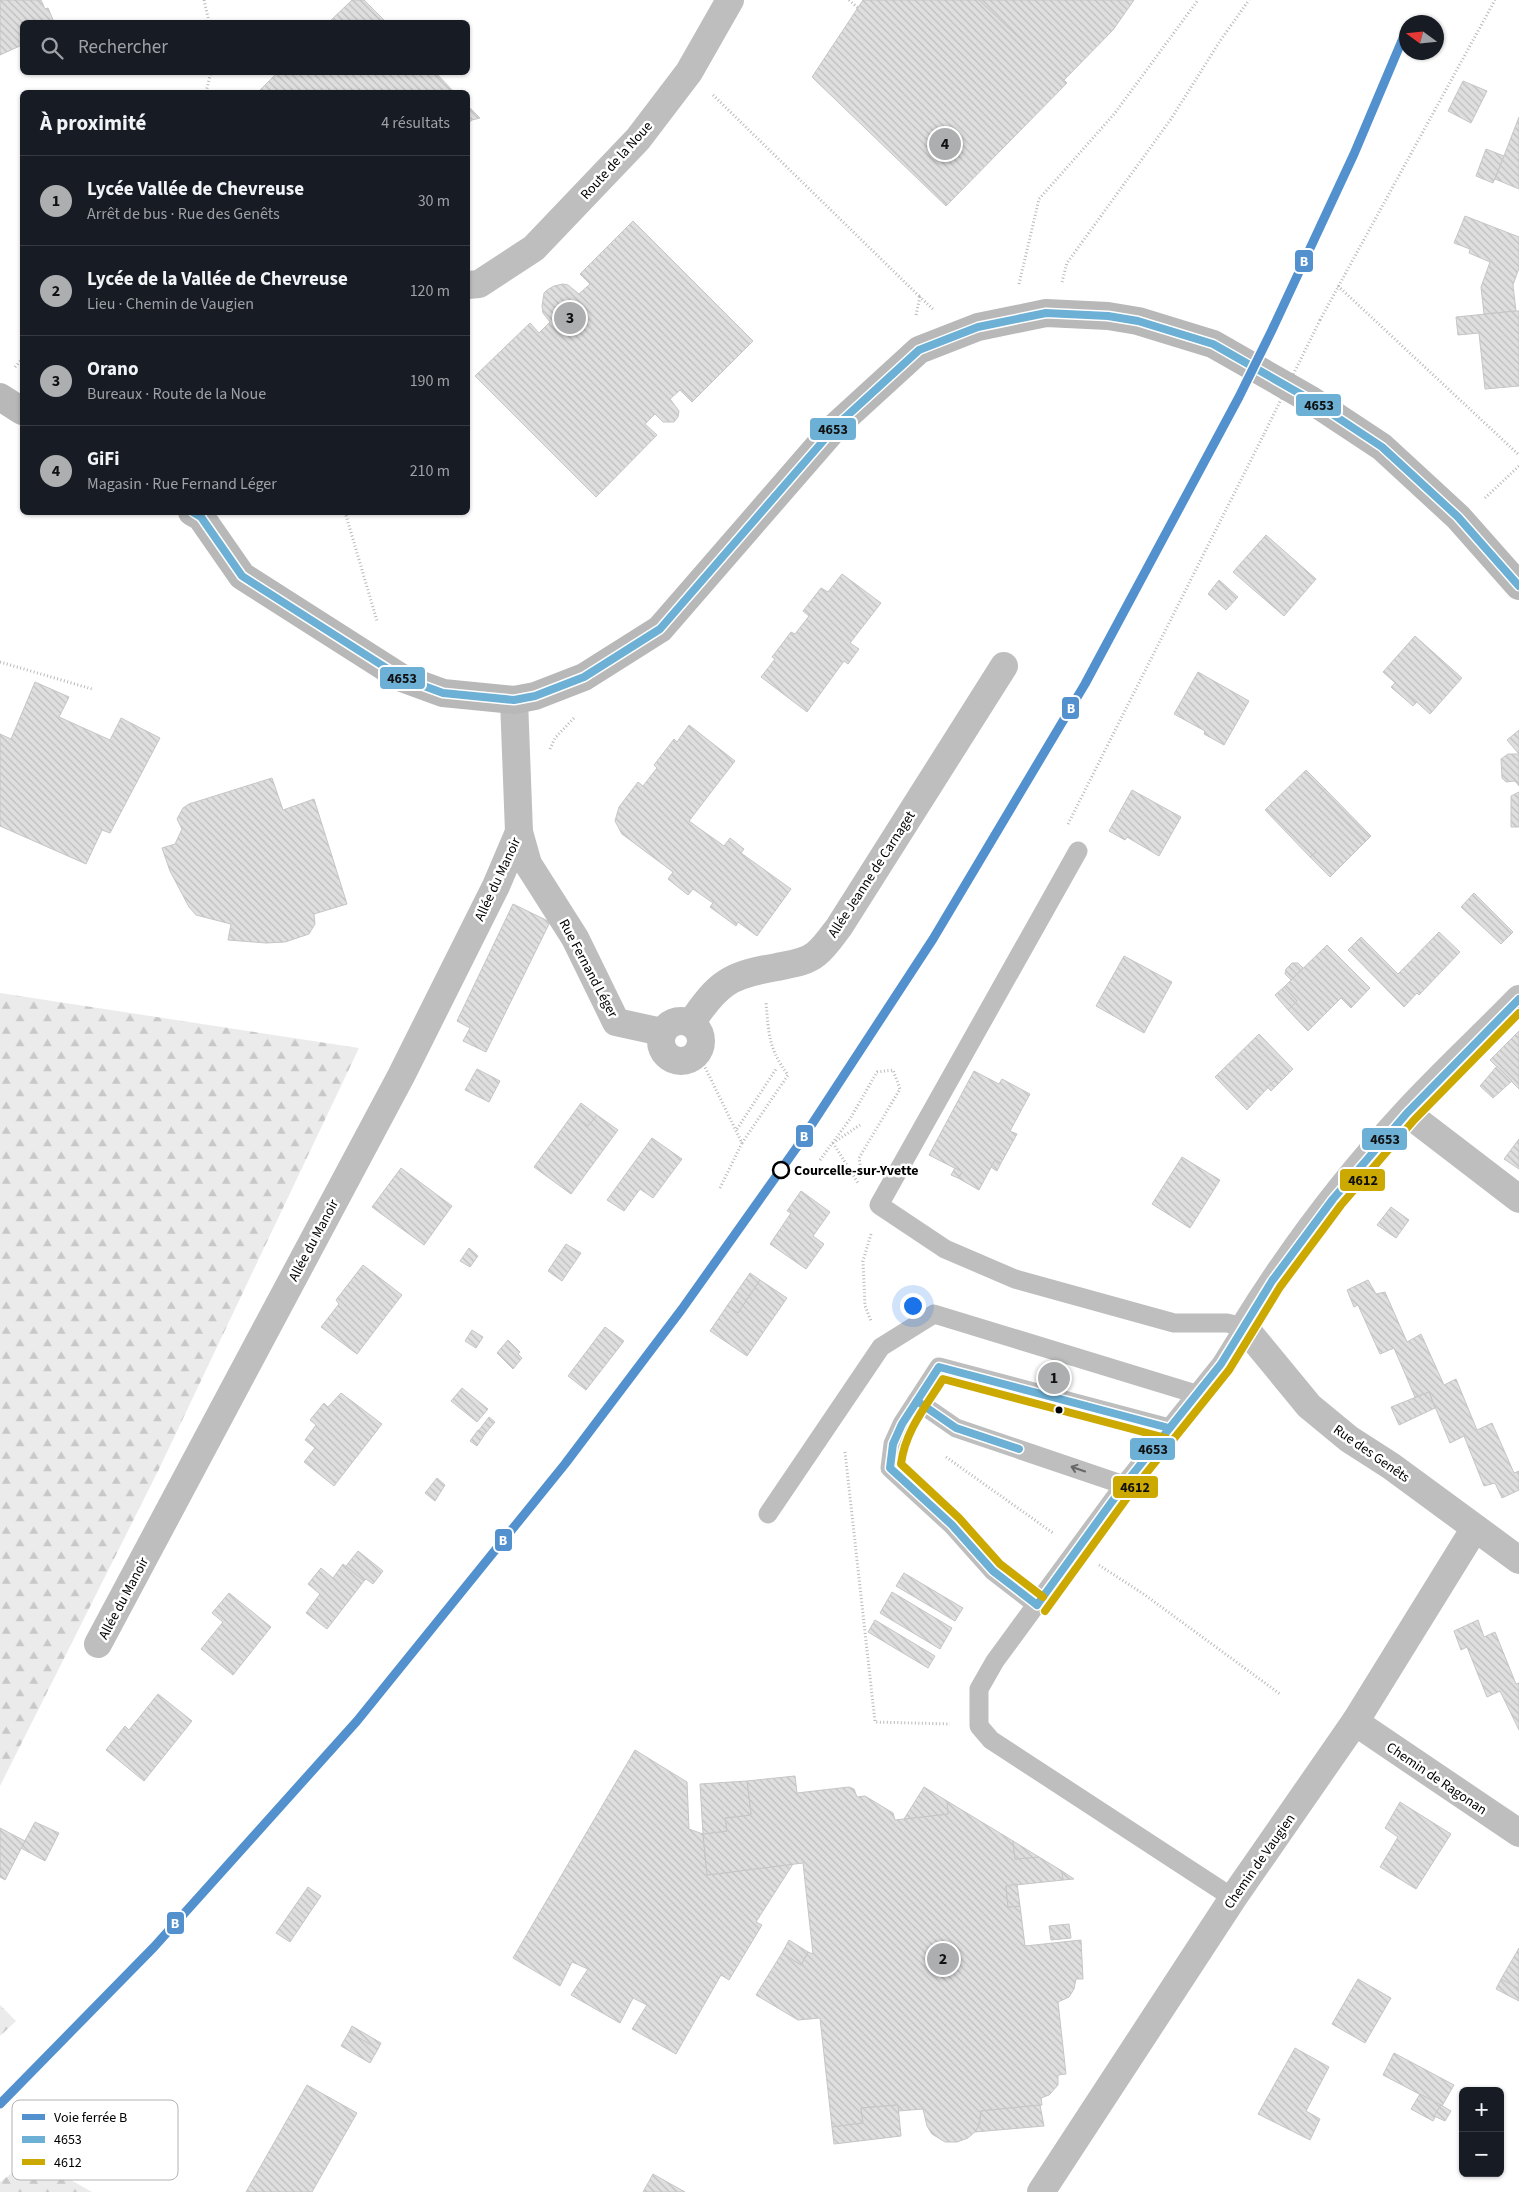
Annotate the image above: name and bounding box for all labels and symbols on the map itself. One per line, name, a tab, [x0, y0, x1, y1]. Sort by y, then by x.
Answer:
north arrow	[1399, 15, 1444, 60]
street label: Route de la Noue	[576, 117, 657, 204]
pin: 4	[929, 125, 961, 163]
line badge: B	[1294, 249, 1314, 273]
text: B	[1300, 252, 1309, 272]
pin: 3	[554, 299, 586, 337]
line badge: 4653	[1295, 393, 1342, 417]
text: 4653	[1304, 396, 1334, 416]
line badge: 4653	[809, 417, 857, 441]
text: 4653	[818, 420, 848, 440]
line badge: 4653	[379, 666, 426, 690]
text: 4653	[387, 669, 417, 689]
line badge: B	[1061, 696, 1080, 720]
text: B	[1067, 699, 1076, 719]
street label: Allée Jeanne de Carnaget	[823, 807, 921, 942]
street label: Allée du Manoir	[470, 834, 526, 925]
street label: Rue Fernand Léger	[554, 916, 623, 1021]
line badge: B	[795, 1124, 814, 1148]
text: B	[800, 1127, 809, 1147]
line badge: 4653	[1361, 1127, 1408, 1151]
text: 4653	[1370, 1130, 1400, 1150]
marker: Courcelle-sur-Yvette	[772, 1161, 790, 1179]
place label: Courcelle-sur-Yvette	[794, 1161, 919, 1181]
line badge: 4612	[1339, 1168, 1386, 1192]
text: 4612	[1348, 1171, 1378, 1191]
street label: Allée du Manoir	[284, 1196, 344, 1285]
your location	[900, 1293, 926, 1319]
pin: 1	[1038, 1359, 1070, 1397]
unlabelled marker	[1054, 1405, 1064, 1415]
street label: Rue des Genêts	[1329, 1420, 1414, 1488]
line badge: 4653	[1129, 1437, 1176, 1461]
text: 4653	[1138, 1440, 1168, 1460]
one-way arrow	[1071, 1464, 1087, 1474]
line badge: 4612	[1112, 1475, 1159, 1499]
text: 4612	[1120, 1478, 1150, 1498]
line badge: B	[494, 1528, 513, 1552]
text: B	[499, 1531, 508, 1551]
street label: Allée du Manoir	[94, 1554, 154, 1643]
street label: Chemin de Ragonan	[1382, 1738, 1491, 1820]
street label: Chemin de Vaugien	[1219, 1810, 1300, 1913]
line badge: B	[166, 1911, 185, 1935]
text: B	[171, 1914, 180, 1934]
pin: 2	[927, 1940, 959, 1978]
legend	[12, 2100, 178, 2180]
text: Voie ferrée B	[54, 2108, 127, 2128]
text: 4653	[54, 2130, 82, 2150]
text: 4612	[54, 2153, 82, 2173]

